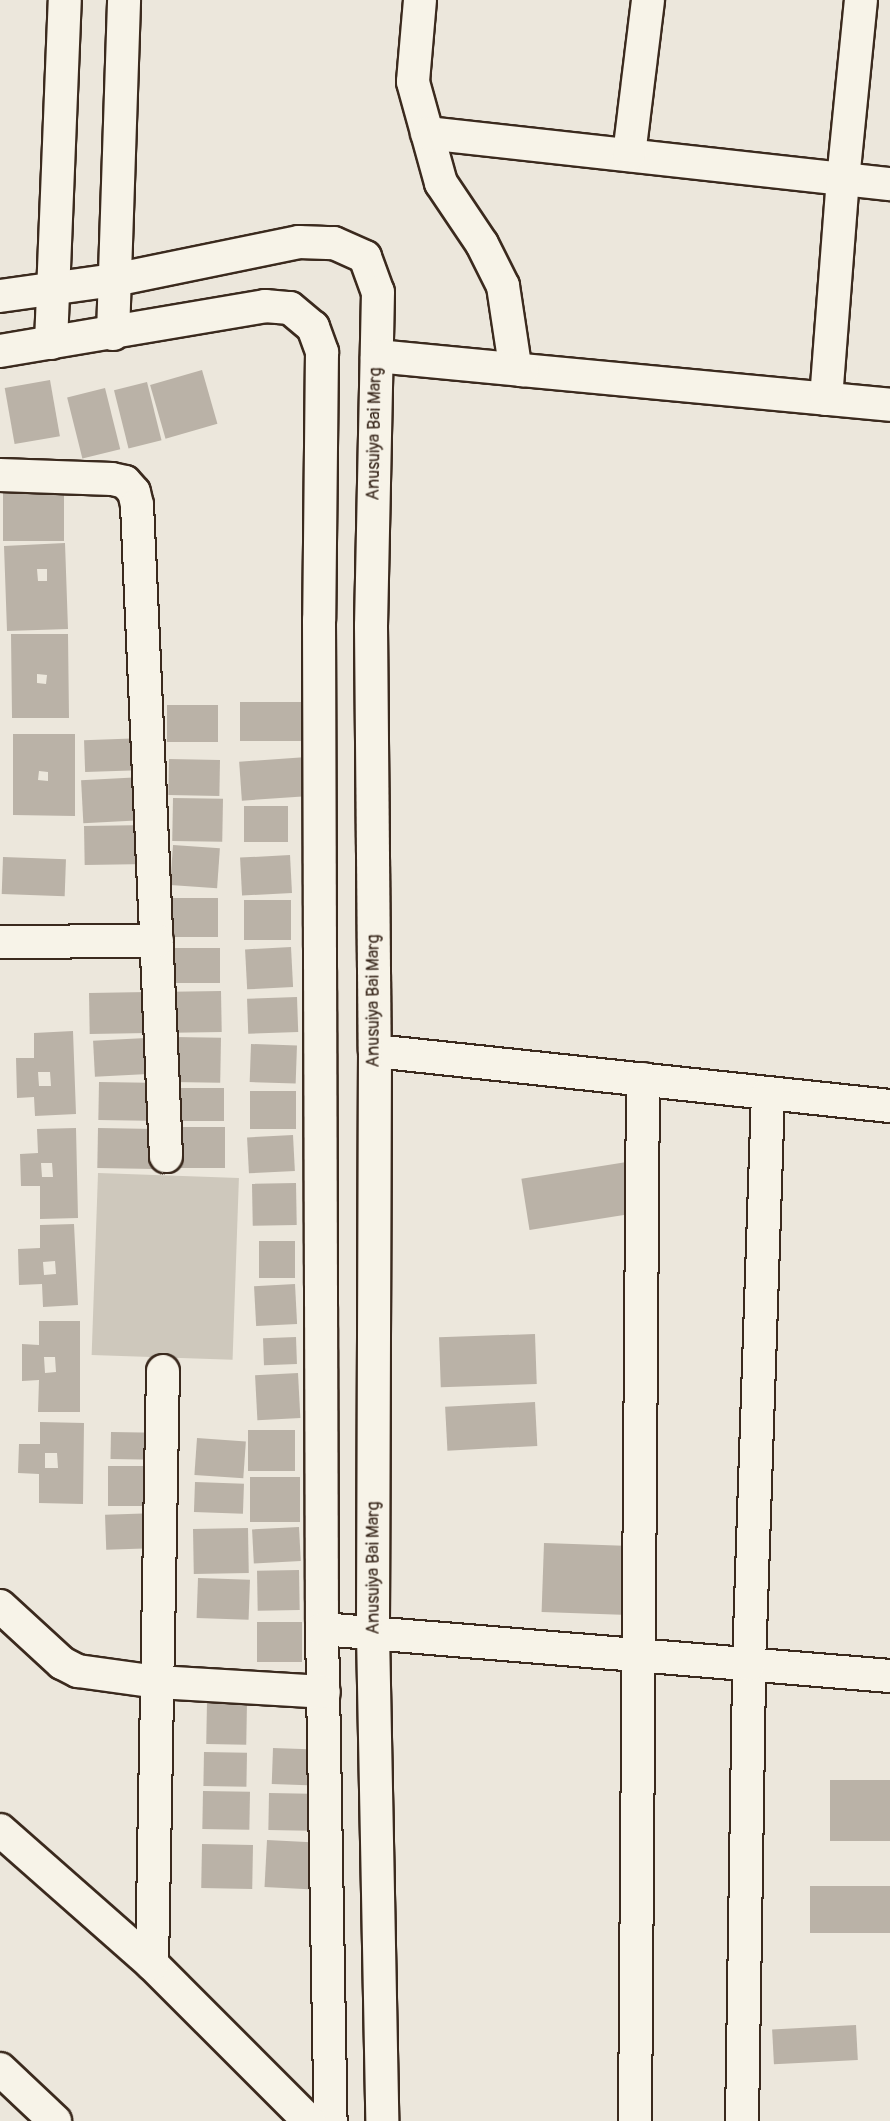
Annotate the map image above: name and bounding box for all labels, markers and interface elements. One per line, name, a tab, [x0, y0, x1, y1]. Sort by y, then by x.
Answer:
street label: Anusuiya Bai Marg	[363, 367, 387, 501]
street label: Anusuiya Bai Marg	[363, 934, 385, 1068]
street label: Anusuiya Bai Marg	[363, 1501, 385, 1635]

